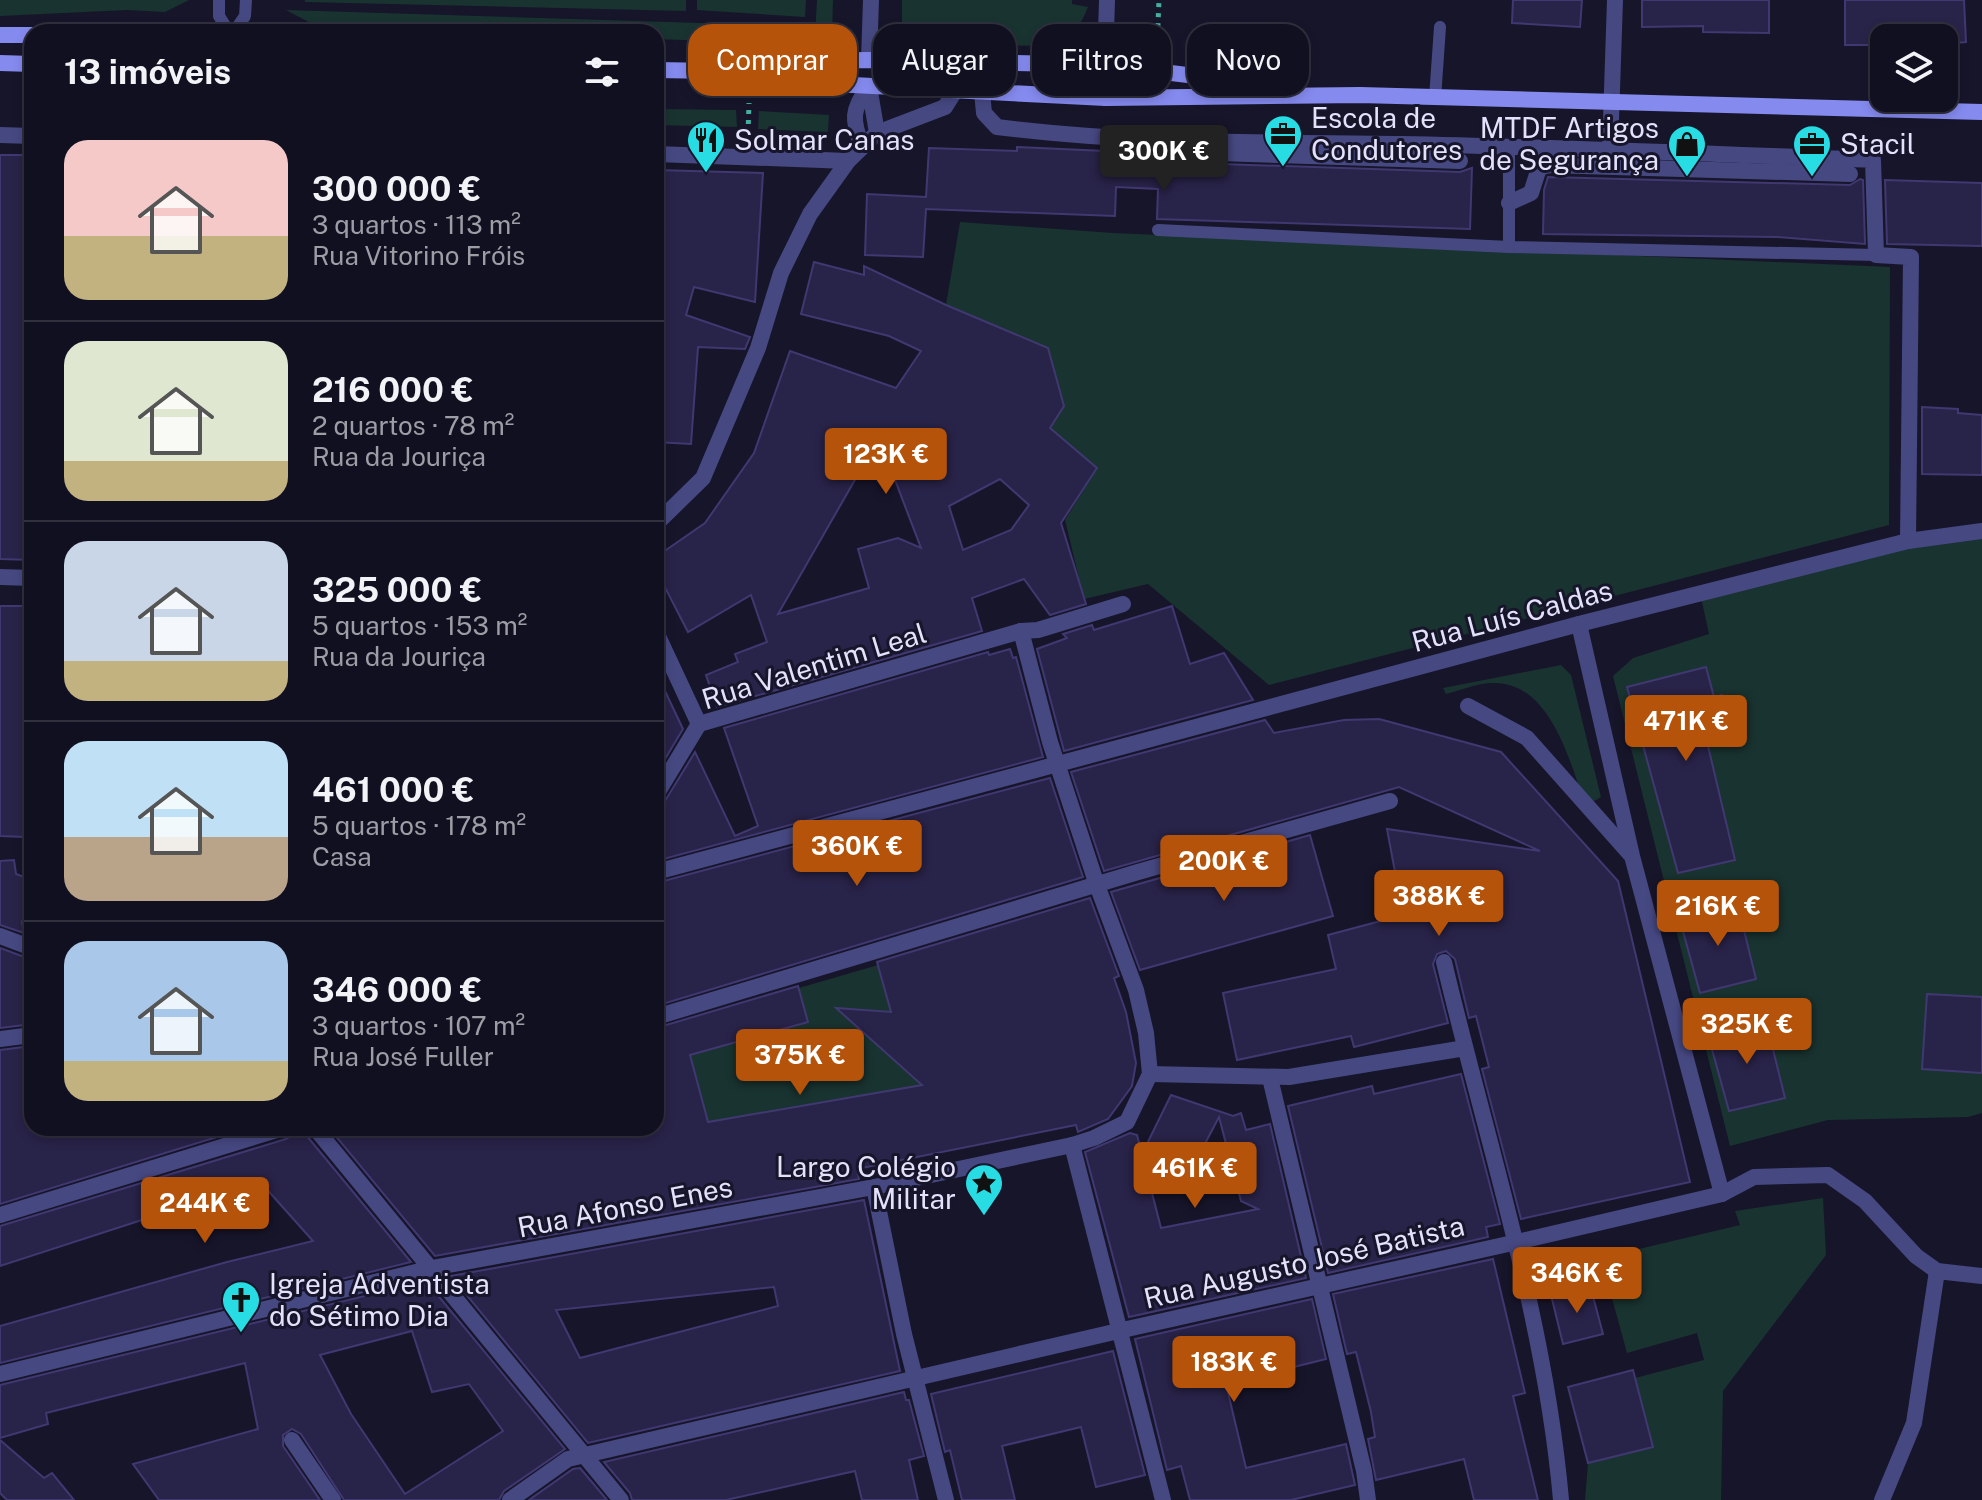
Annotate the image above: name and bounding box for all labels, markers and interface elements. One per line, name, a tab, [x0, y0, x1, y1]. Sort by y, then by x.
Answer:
chip: Comprar	[688, 24, 857, 96]
chip: Alugar	[873, 24, 1016, 96]
chip: Filtros	[1032, 24, 1171, 96]
chip: Novo	[1187, 24, 1309, 96]
map controls	[1870, 24, 1958, 112]
button: layers	[1870, 24, 1958, 112]
icon: filters	[580, 50, 624, 94]
text: 13 imóveis	[64, 52, 231, 92]
place label: Escola de Condutores	[1311, 101, 1462, 166]
place label: MTDF Artigos de Segurança	[1479, 111, 1659, 176]
office icon: Escola de Condutores	[1262, 113, 1304, 168]
restaurant icon: Solmar Canas	[685, 119, 727, 174]
place label: Solmar Canas	[734, 123, 915, 156]
shop icon: MTDF Artigos de Segurança	[1666, 123, 1708, 178]
office icon: Stacil	[1791, 123, 1833, 178]
pin: 300K €	[1099, 125, 1229, 193]
place label: Stacil	[1840, 127, 1915, 160]
text: 300K €	[1118, 135, 1210, 166]
text: 300 000 €	[312, 169, 481, 209]
icon: home	[128, 172, 224, 268]
text: 3 quartos · 113 m²	[312, 209, 521, 240]
text: Rua Vitorino Fróis	[312, 240, 525, 271]
text: 216 000 €	[312, 370, 474, 410]
icon: home	[128, 373, 224, 469]
text: 2 quartos · 78 m²	[312, 410, 514, 441]
pin: 123K €	[821, 428, 951, 496]
text: 123K €	[843, 438, 929, 469]
text: Rua da Jouriça	[312, 441, 486, 472]
text: 325 000 €	[312, 570, 482, 610]
icon: home	[128, 573, 224, 669]
street label: Rua Luís Caldas	[1408, 573, 1616, 658]
text: 5 quartos · 153 m²	[312, 610, 527, 641]
street label: Rua Valentim Leal	[698, 616, 930, 715]
text: Rua da Jouriça	[312, 641, 486, 672]
pin: 471K €	[1621, 695, 1751, 763]
text: 471K €	[1643, 705, 1729, 736]
text: 461 000 €	[312, 770, 474, 810]
icon: home	[128, 773, 224, 869]
text: 5 quartos · 178 m²	[312, 810, 526, 841]
pin: 360K €	[792, 820, 922, 888]
text: 360K €	[811, 830, 903, 861]
pin: 200K €	[1159, 835, 1289, 903]
text: Casa	[312, 841, 372, 872]
text: 200K €	[1178, 845, 1270, 876]
pin: 388K €	[1374, 870, 1504, 938]
text: 388K €	[1392, 880, 1486, 911]
pin: 216K €	[1653, 880, 1783, 948]
text: 216K €	[1675, 890, 1761, 921]
text: 346 000 €	[312, 970, 482, 1010]
icon: home	[128, 973, 224, 1069]
pin: 325K €	[1682, 998, 1812, 1066]
text: 325K €	[1701, 1008, 1793, 1039]
text: 3 quartos · 107 m²	[312, 1010, 525, 1041]
pin: 375K €	[735, 1029, 865, 1097]
text: 375K €	[754, 1039, 846, 1070]
text: Rua José Fuller	[312, 1041, 494, 1072]
pin: 461K €	[1130, 1142, 1260, 1210]
place label: Largo Colégio Militar	[776, 1150, 956, 1215]
text: 461K €	[1152, 1152, 1238, 1183]
place icon: Largo Colégio Militar	[963, 1162, 1005, 1217]
street label: Rua Afonso Enes	[515, 1169, 735, 1244]
pin: 244K €	[140, 1177, 270, 1245]
text: 244K €	[159, 1187, 251, 1218]
street label: Rua Augusto José Batista	[1140, 1209, 1467, 1314]
pin: 346K €	[1512, 1247, 1642, 1315]
text: 346K €	[1531, 1257, 1623, 1288]
place label: Igreja Adventista do Sétimo Dia	[269, 1267, 490, 1332]
church icon: Igreja Adventista do Sétimo Dia	[220, 1279, 262, 1334]
pin: 183K €	[1169, 1336, 1299, 1404]
text: 183K €	[1190, 1346, 1278, 1377]

